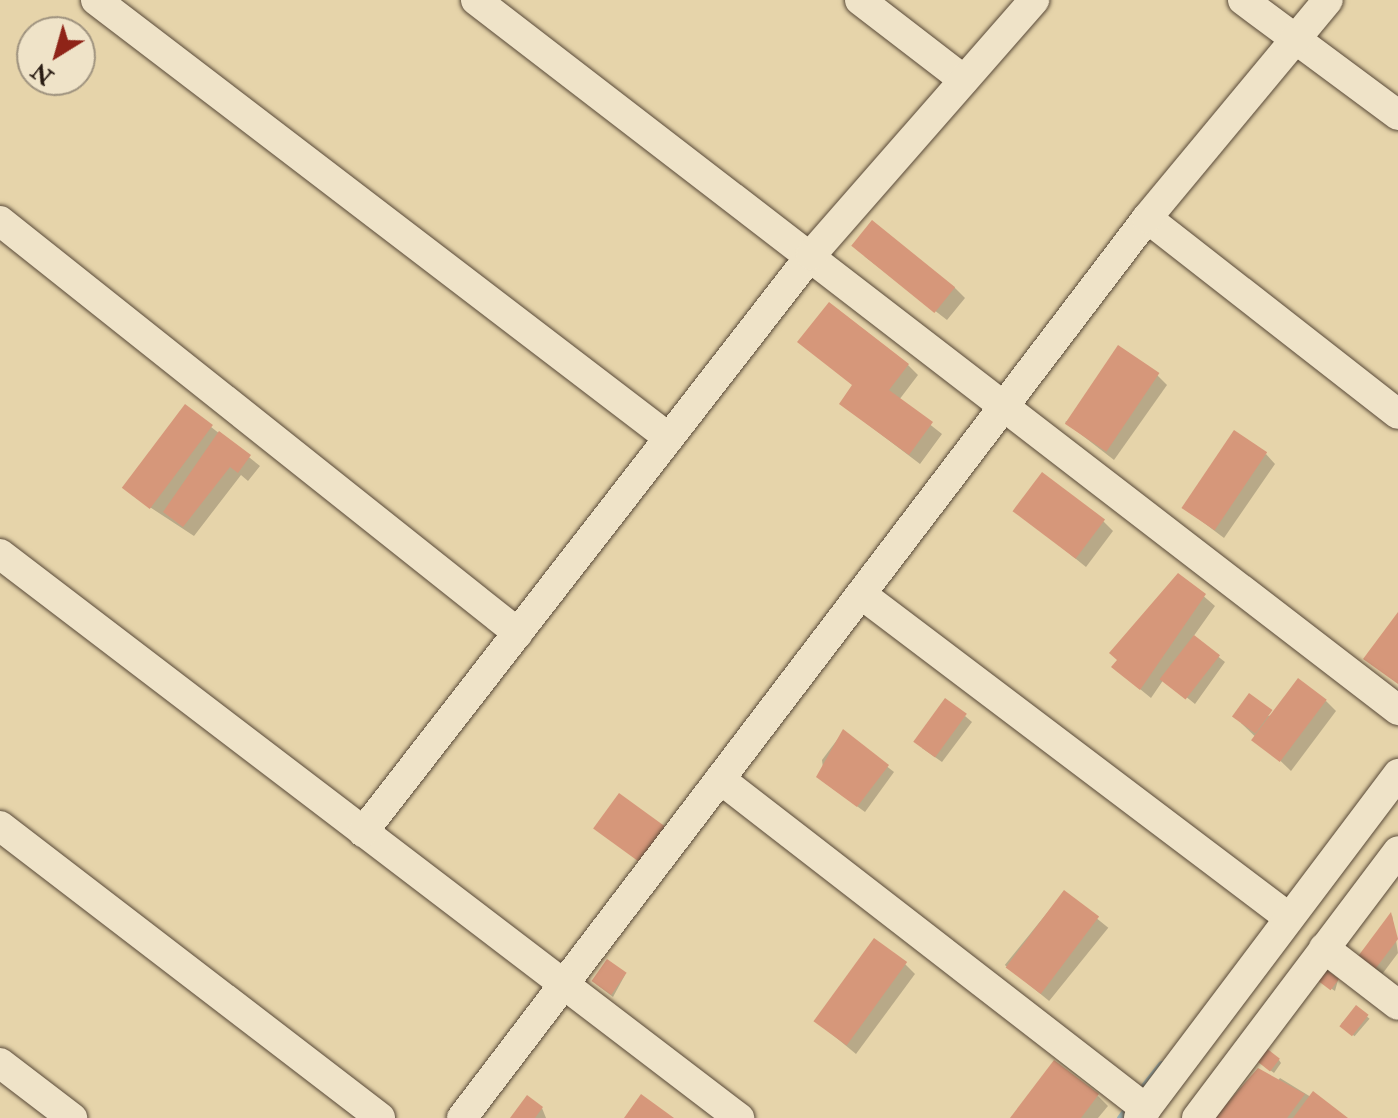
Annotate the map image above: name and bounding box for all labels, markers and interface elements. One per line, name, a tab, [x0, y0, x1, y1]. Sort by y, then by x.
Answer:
north arrow	[16, 16, 96, 96]
text: N	[26, 56, 59, 91]

